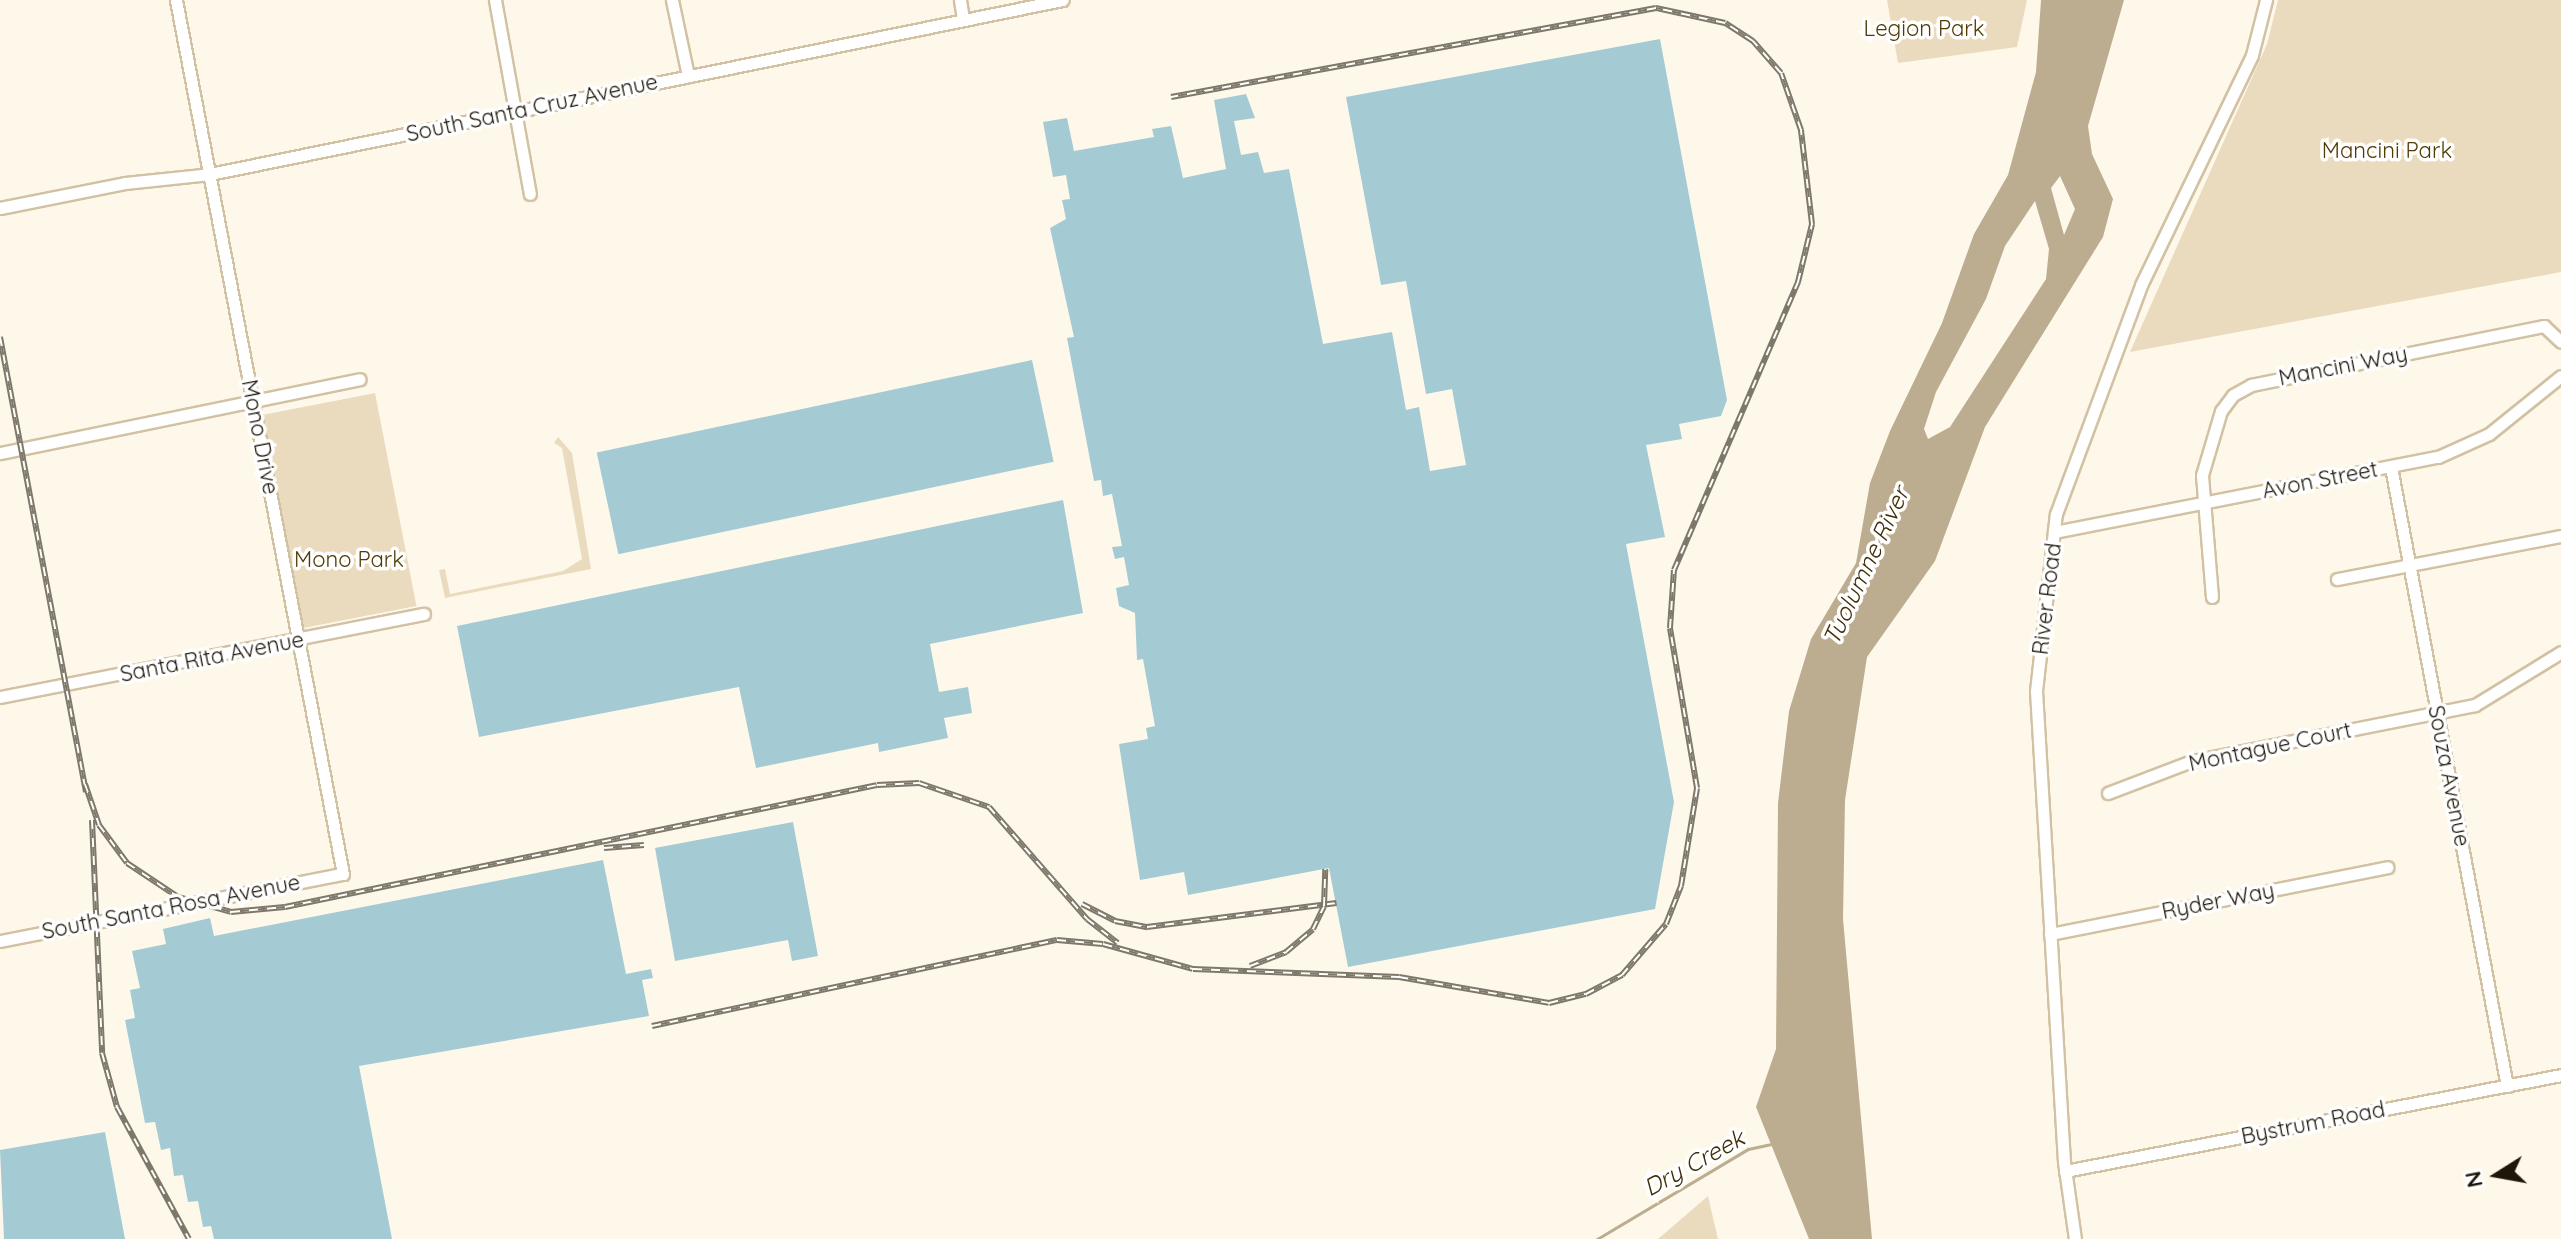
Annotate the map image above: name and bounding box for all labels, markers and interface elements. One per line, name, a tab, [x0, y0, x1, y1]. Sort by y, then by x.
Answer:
park label: Legion Park	[1863, 16, 1985, 42]
street label: South Santa Cruz Avenue	[404, 68, 660, 148]
park label: Mancini Park	[2322, 138, 2452, 164]
street label: Mancini Way	[2276, 341, 2410, 391]
street label: Mono Drive	[236, 377, 284, 497]
street label: Avon Street	[2260, 456, 2380, 504]
water label: Tuolumne River	[1817, 482, 1915, 650]
street label: River Road	[2027, 542, 2067, 656]
park label: Mono Park	[294, 547, 404, 573]
street label: Santa Rita Avenue	[118, 626, 306, 688]
street label: Souza Avenue	[2422, 703, 2476, 849]
street label: Montague Court	[2186, 717, 2354, 777]
street label: South Santa Rosa Avenue	[40, 869, 302, 945]
street label: Ryder Way	[2159, 877, 2277, 925]
street label: Bystrum Road	[2239, 1096, 2387, 1150]
water label: Dry Creek	[1638, 1123, 1750, 1203]
north arrow	[2457, 1135, 2537, 1215]
text: N	[2458, 1169, 2489, 1190]

